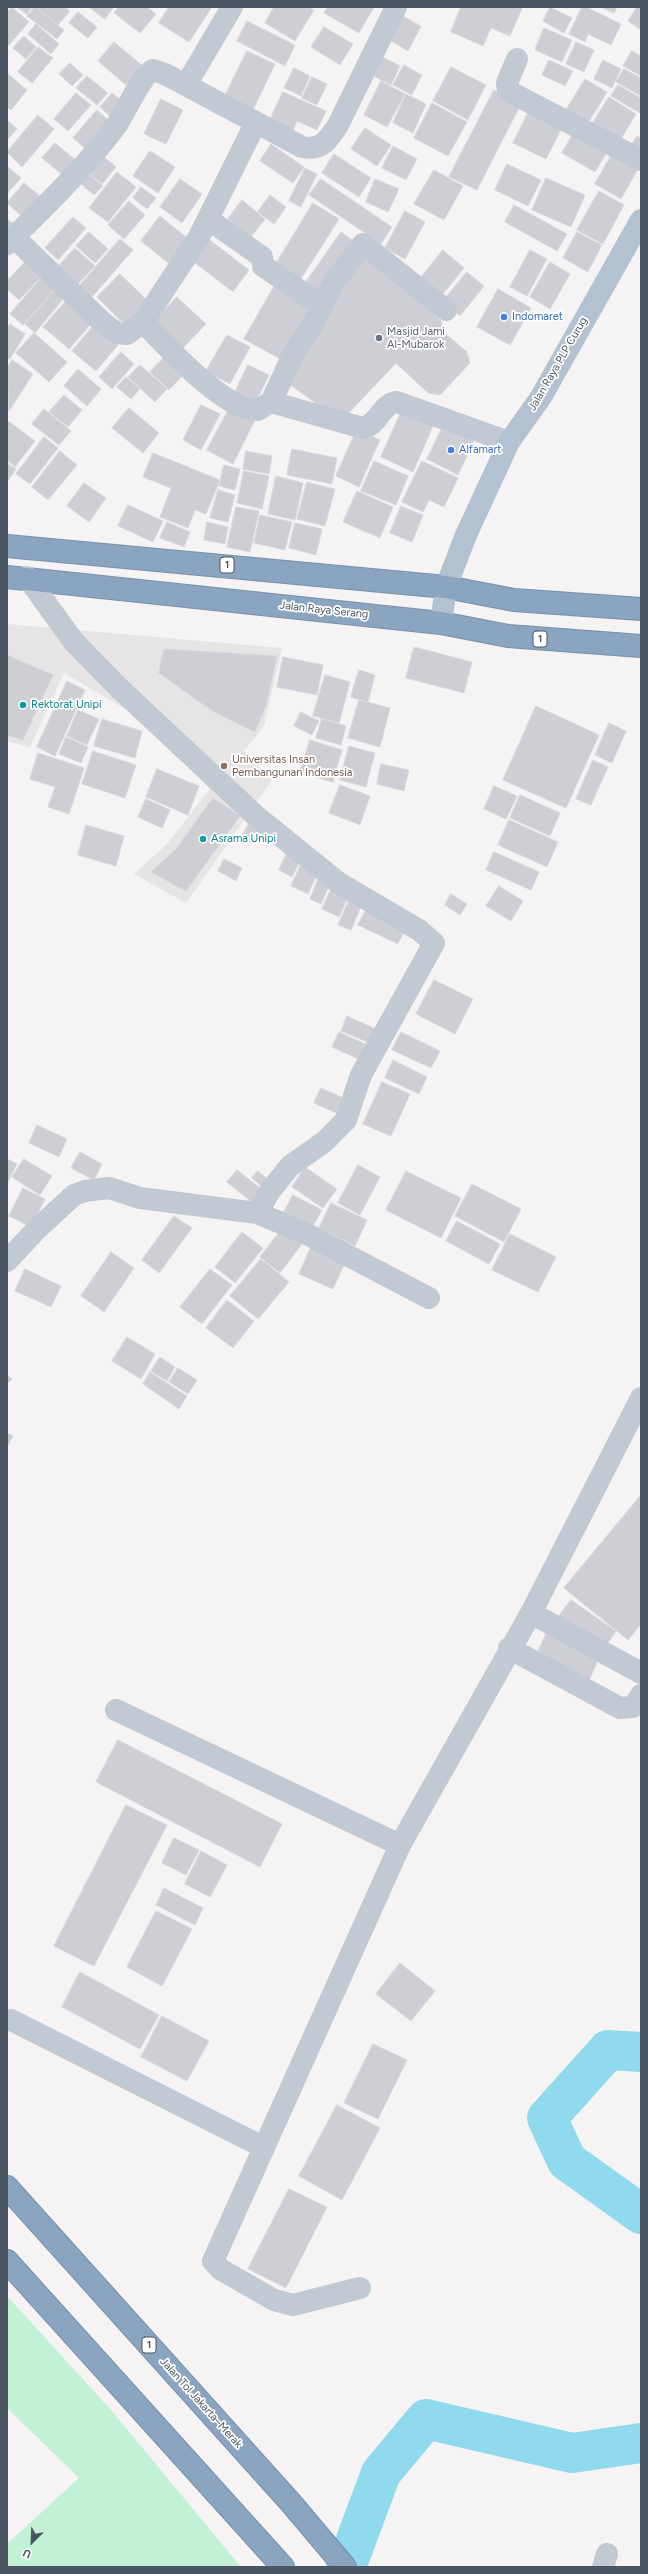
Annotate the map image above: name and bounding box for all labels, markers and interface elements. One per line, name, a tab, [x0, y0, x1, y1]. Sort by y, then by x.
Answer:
place label: Indomaret	[512, 310, 563, 324]
marker: Indomaret	[499, 312, 509, 322]
street label: Jalan Raya PLP Curug	[526, 315, 590, 413]
place label: Masjid Jami Al-Mubarok	[387, 325, 445, 351]
marker: Masjid Jami Al-Mubarok	[374, 333, 384, 343]
place label: Alfamart	[459, 443, 501, 457]
marker: Alfamart	[446, 445, 456, 455]
road number: 1	[220, 557, 234, 573]
street label: Jalan Raya Serang	[279, 599, 369, 621]
road number: 1	[533, 631, 547, 647]
place label: Rektorat Unipi	[31, 698, 101, 712]
marker: Rektorat Unipi	[18, 700, 28, 710]
place label: Universitas Insan Pembangunan Indonesia	[232, 753, 352, 779]
marker: Universitas Insan Pembangunan Indonesia	[219, 761, 229, 771]
place label: Asrama Unipi	[211, 832, 276, 846]
marker: Asrama Unipi	[198, 834, 208, 844]
road number: 1	[142, 2337, 156, 2353]
street label: Jalan Tol Jakarta–Merak	[157, 2355, 245, 2451]
north arrow	[12, 2522, 52, 2562]
text: U	[21, 2546, 33, 2561]

